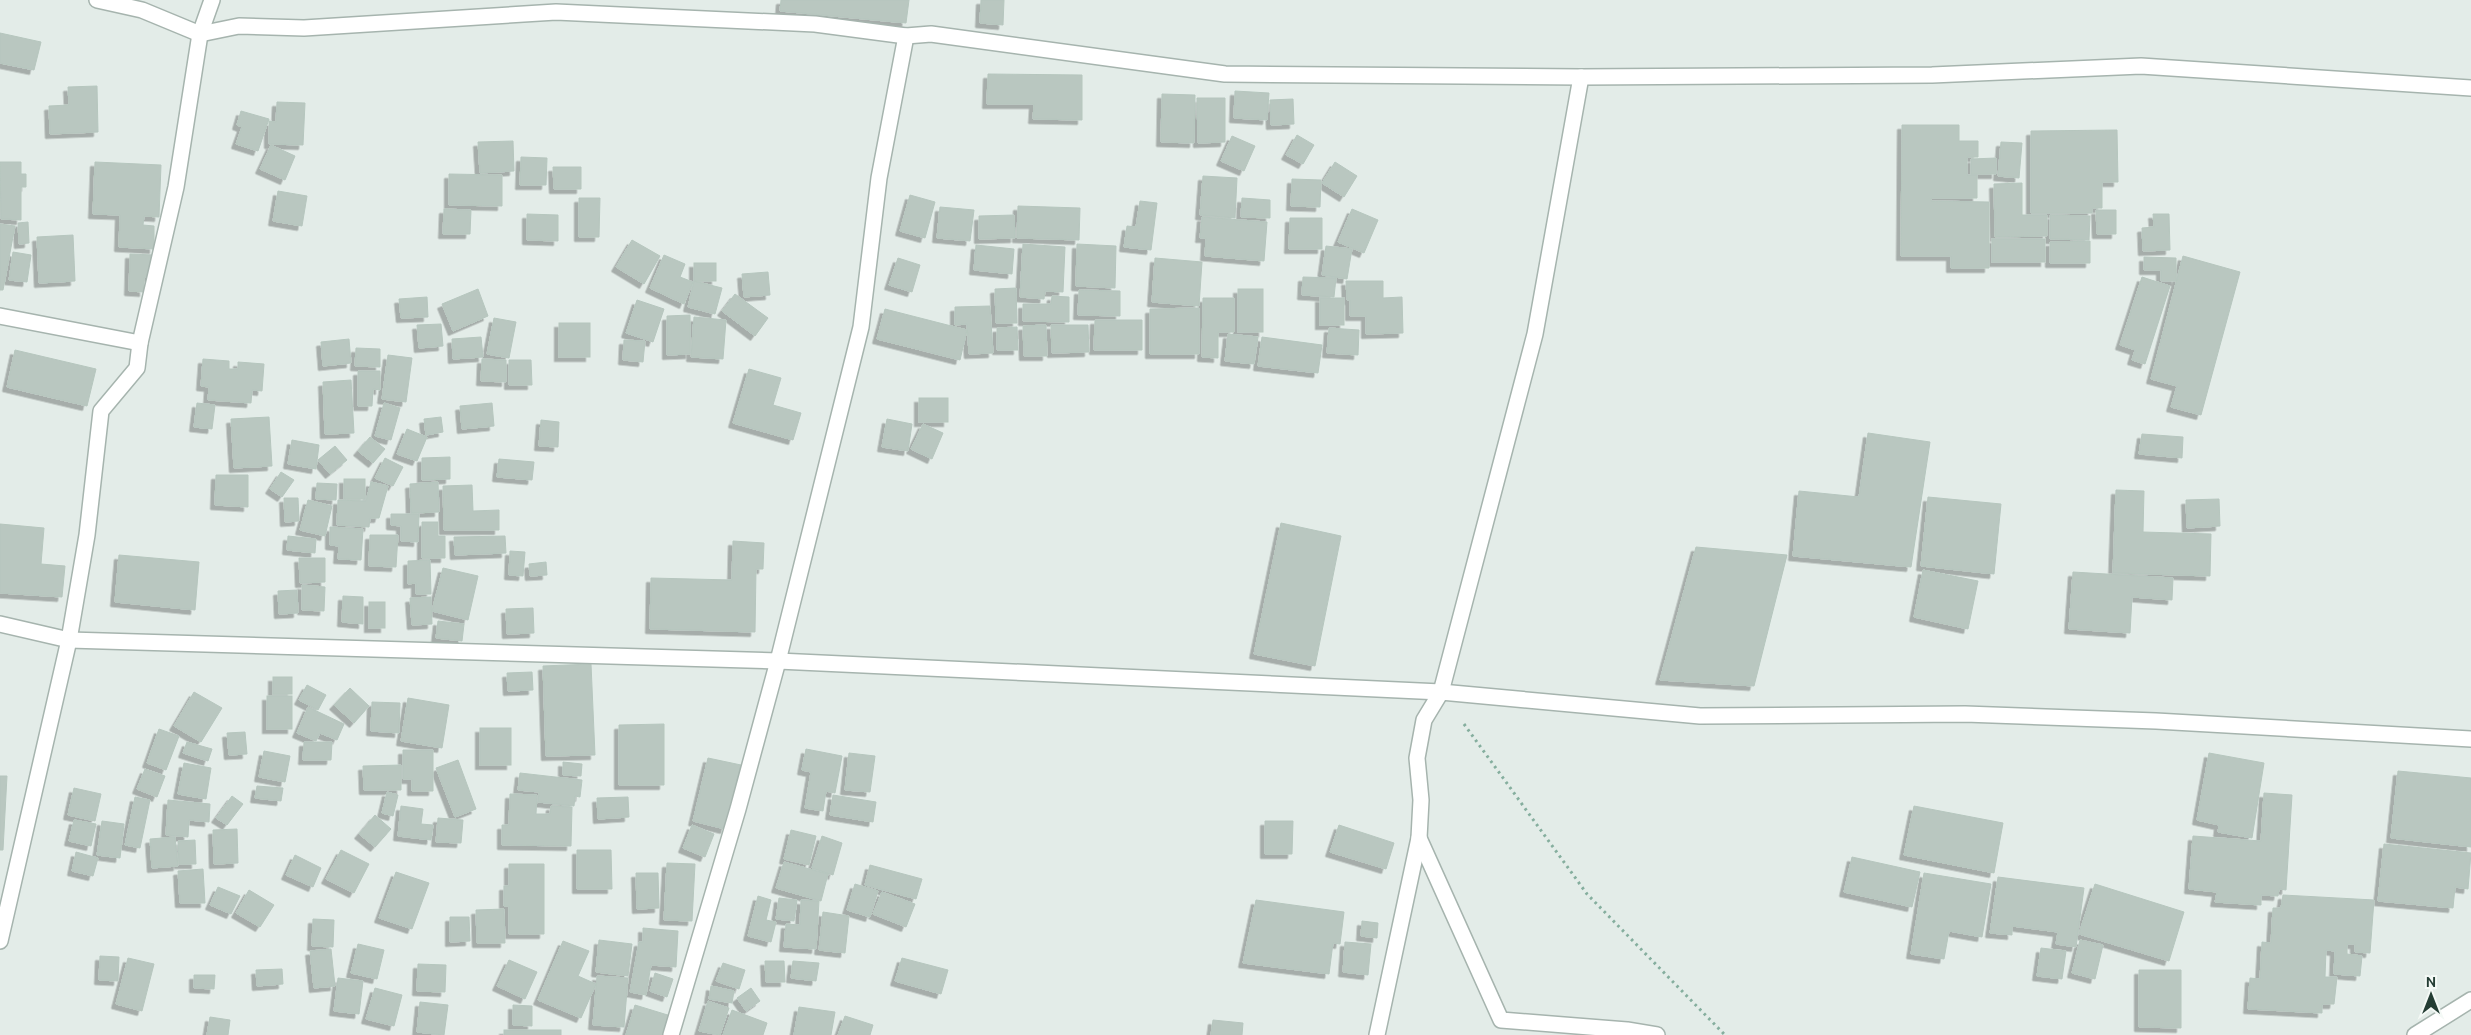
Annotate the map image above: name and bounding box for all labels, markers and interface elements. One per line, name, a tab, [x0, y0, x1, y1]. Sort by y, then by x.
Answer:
north arrow	[2406, 970, 2456, 1020]
text: N	[2426, 974, 2436, 990]

